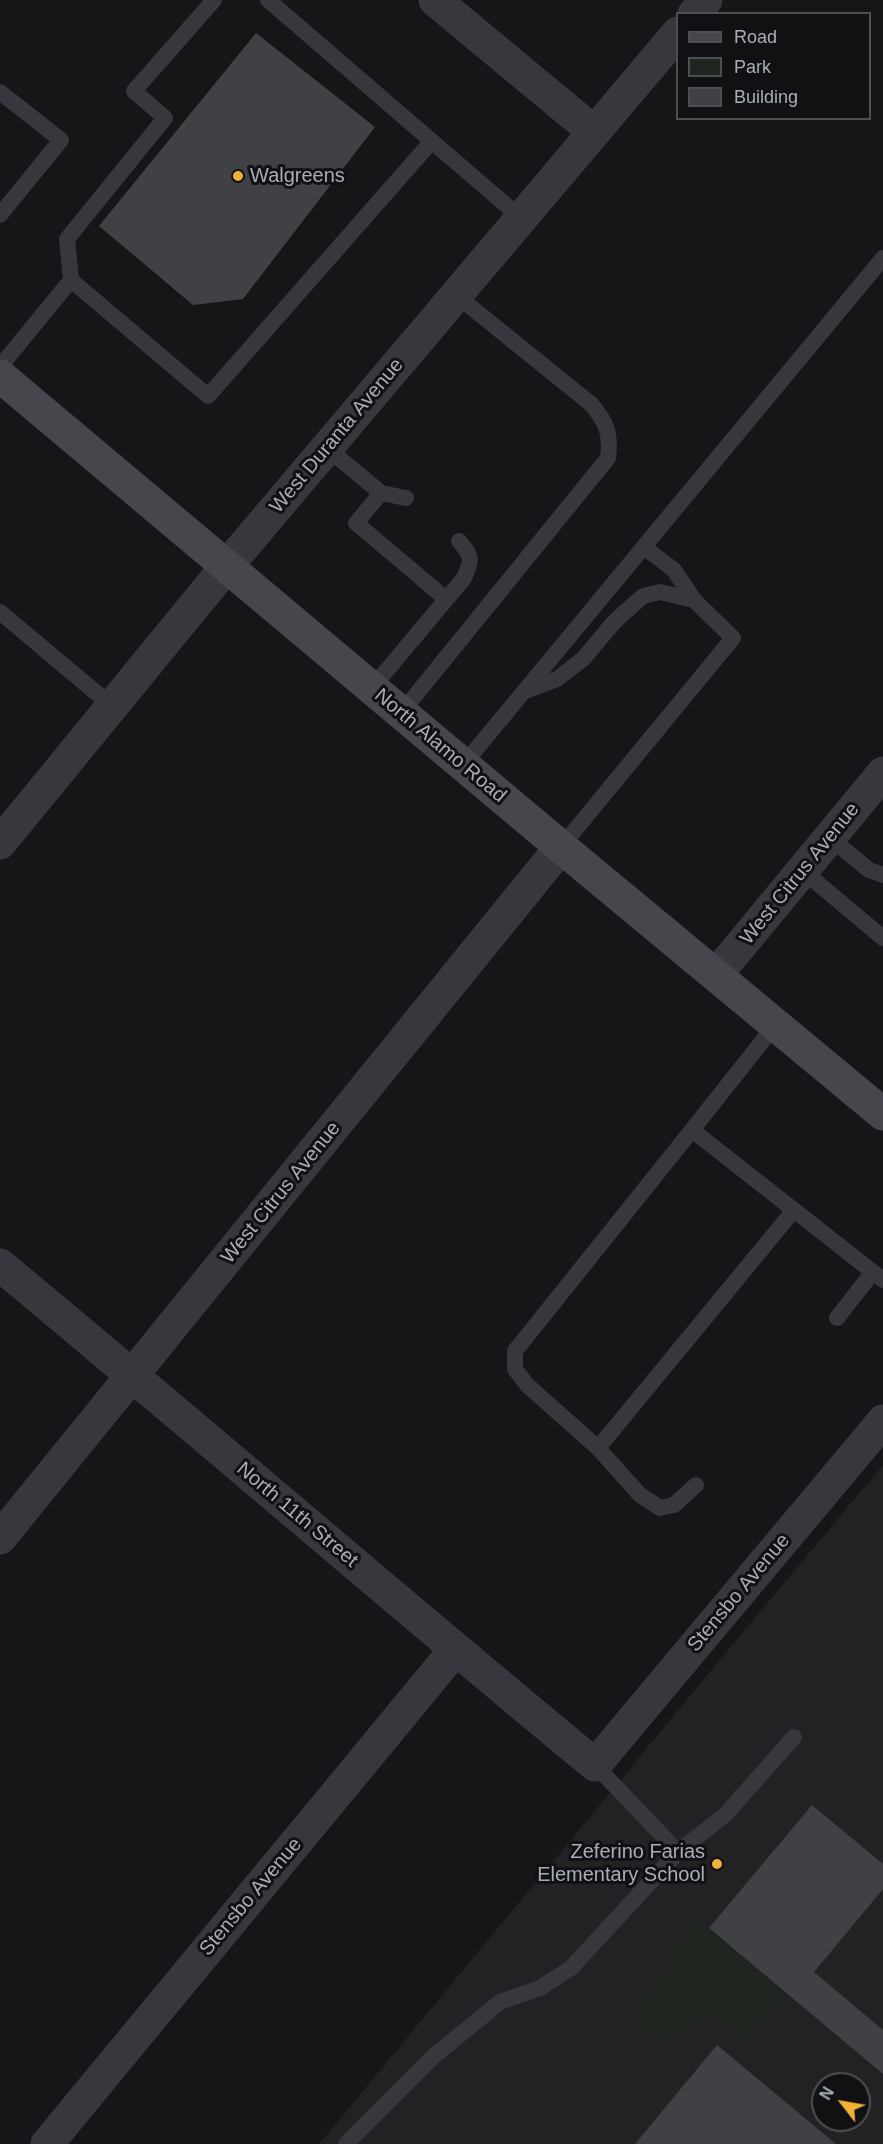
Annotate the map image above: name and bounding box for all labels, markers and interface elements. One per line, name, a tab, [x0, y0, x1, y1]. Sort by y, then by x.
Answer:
legend	[676, 12, 871, 120]
text: Road	[734, 27, 777, 47]
text: Park	[734, 57, 771, 77]
text: Building	[734, 87, 798, 107]
place label: Walgreens	[250, 164, 345, 188]
marker: Walgreens	[231, 169, 245, 183]
street label: West Duranta Avenue	[265, 354, 409, 518]
street label: North Alamo Road	[369, 684, 511, 808]
street label: West Citrus Avenue	[735, 798, 865, 950]
street label: West Citrus Avenue	[216, 1117, 346, 1269]
street label: North 11th Street	[232, 1457, 362, 1573]
street label: Stensbo Avenue	[683, 1529, 795, 1657]
street label: Stensbo Avenue	[195, 1833, 307, 1961]
place label: Zeferino Farias Elementary School	[537, 1840, 705, 1887]
marker: Zeferino Farias Elementary School	[710, 1857, 724, 1871]
north arrow	[811, 2072, 871, 2132]
text: N	[817, 2084, 837, 2103]

